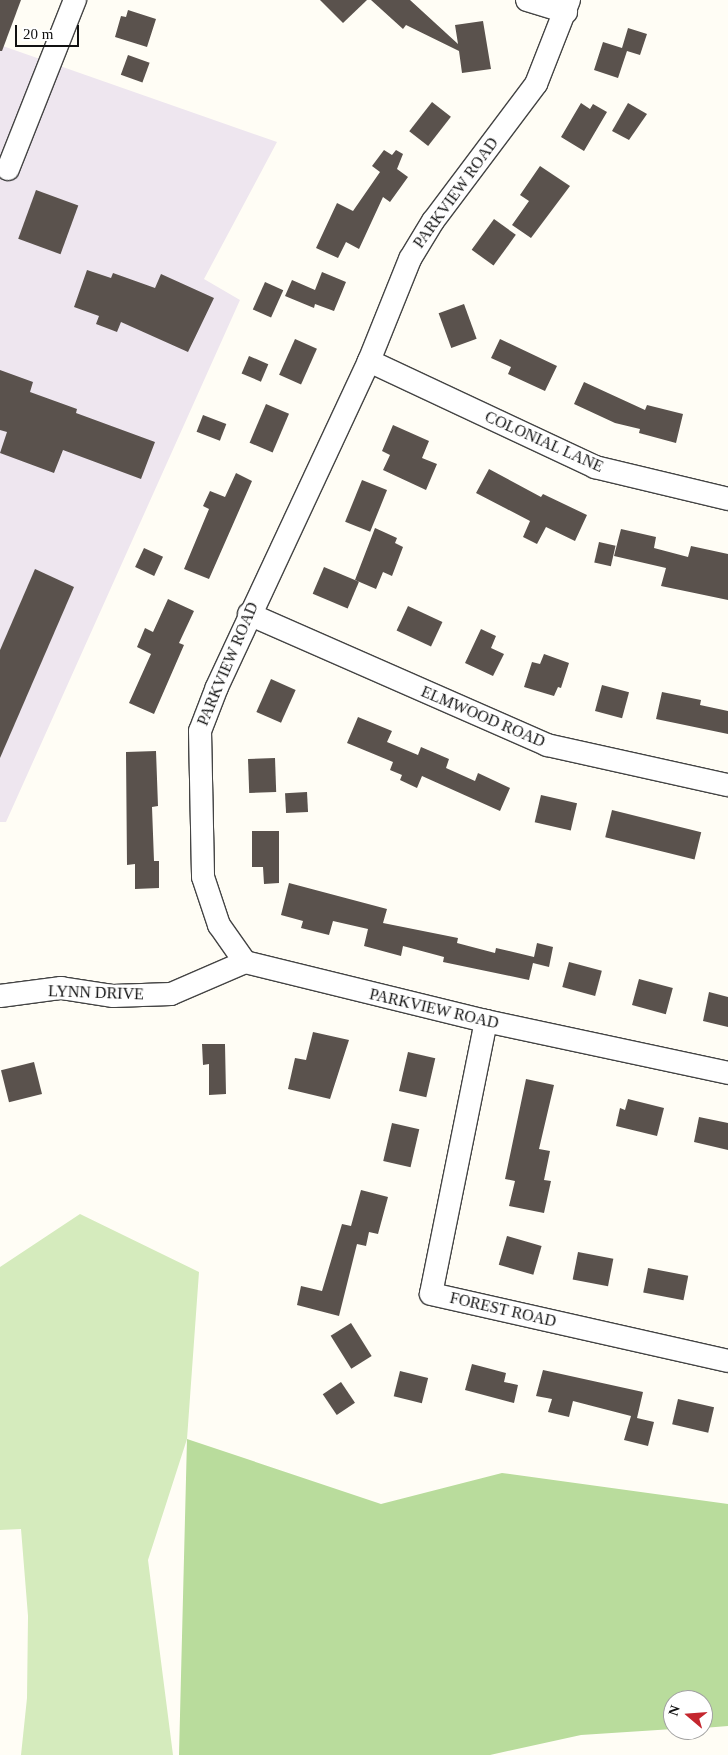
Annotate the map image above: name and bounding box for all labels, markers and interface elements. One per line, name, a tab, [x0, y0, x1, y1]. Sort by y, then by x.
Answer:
scale bar	[18, 15, 81, 47]
text: 20 m	[23, 26, 53, 42]
street label: PARKVIEW ROAD	[409, 134, 503, 252]
street label: COLONIAL LANE	[481, 407, 607, 477]
street label: PARKVIEW ROAD	[193, 599, 263, 729]
street label: ELMWOOD ROAD	[418, 682, 548, 752]
street label: LYNN DRIVE	[48, 982, 144, 1004]
street label: PARKVIEW ROAD	[367, 985, 501, 1033]
street label: FOREST ROAD	[448, 1288, 558, 1332]
north arrow	[663, 1690, 713, 1740]
text: N	[666, 1703, 683, 1718]

